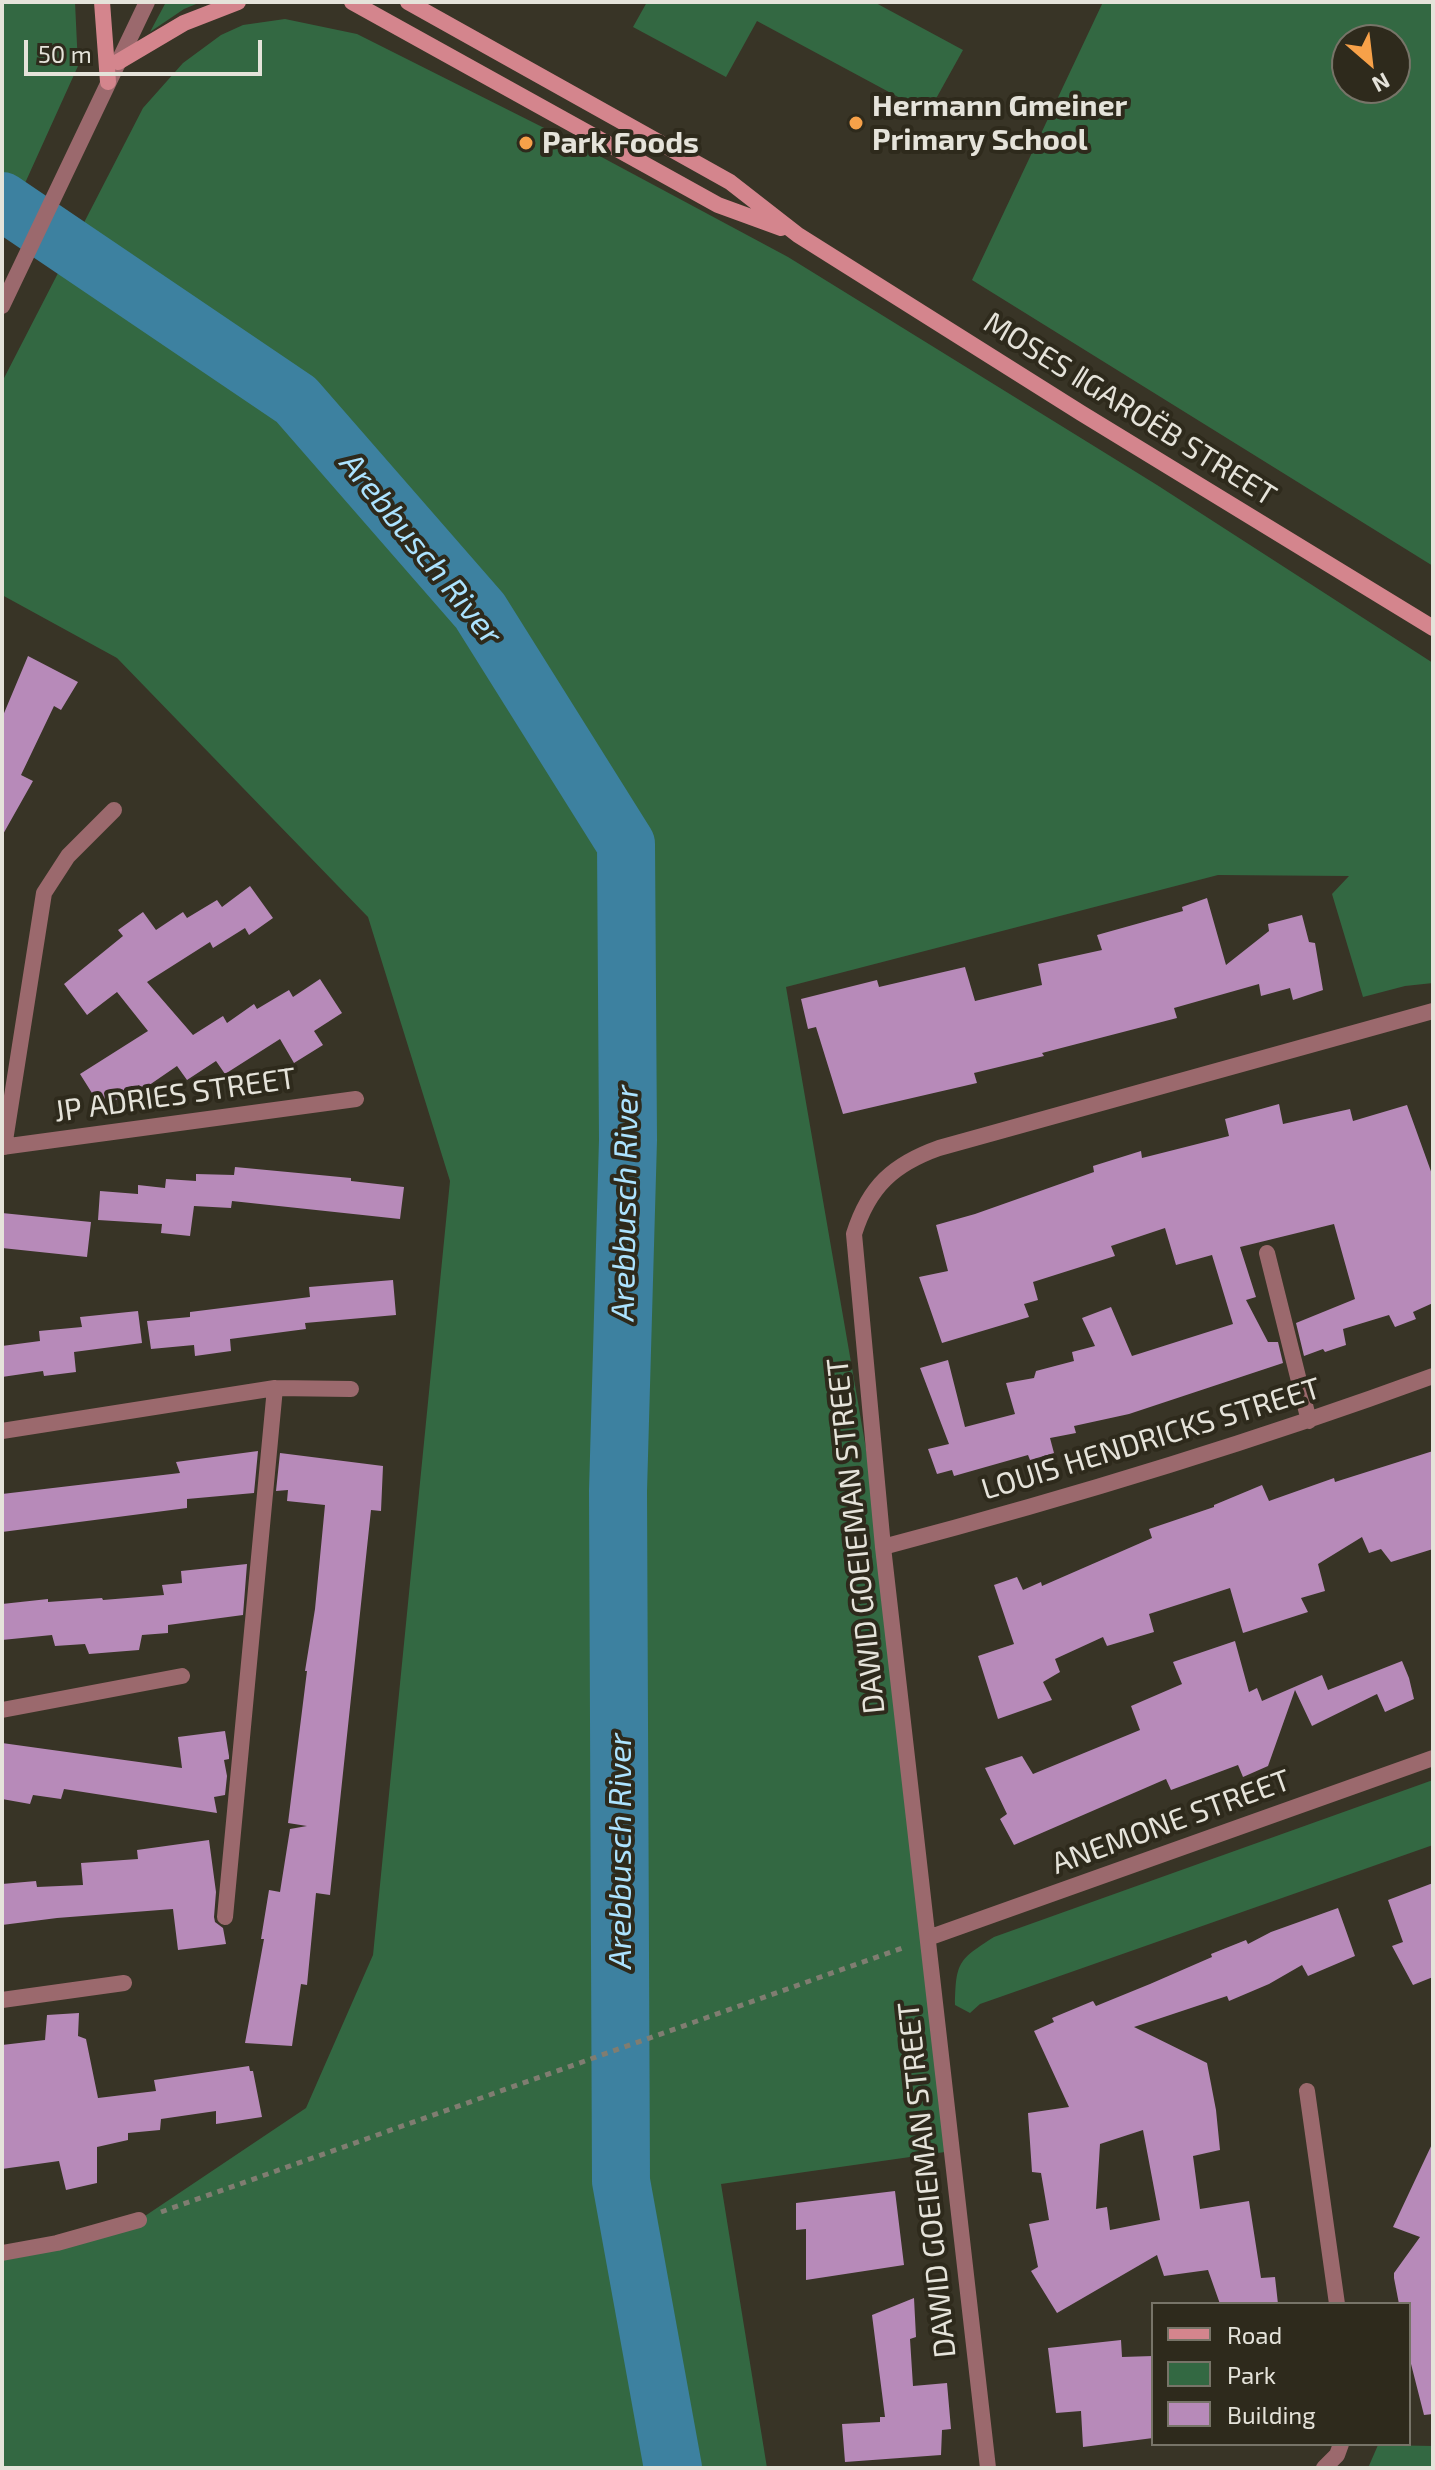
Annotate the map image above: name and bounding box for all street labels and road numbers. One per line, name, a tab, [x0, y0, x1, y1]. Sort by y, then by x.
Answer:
street label: MOSES ǁGAROËB STREET	[977, 304, 1283, 514]
street label: JP ADRIES STREET	[52, 1060, 298, 1130]
street label: DAWID GOEIEMAN STREET	[819, 1356, 893, 1716]
street label: LOUIS HENDRICKS STREET	[977, 1370, 1325, 1508]
street label: ANEMONE STREET	[1047, 1762, 1295, 1882]
street label: DAWID GOEIEMAN STREET	[890, 2000, 964, 2360]

